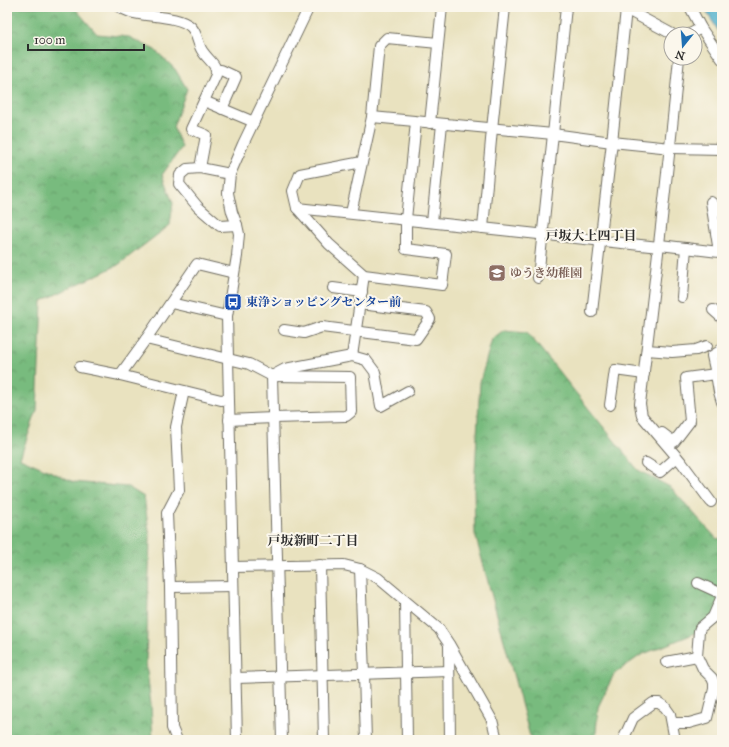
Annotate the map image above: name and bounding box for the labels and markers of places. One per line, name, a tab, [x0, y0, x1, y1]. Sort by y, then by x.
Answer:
school or university icon: ゆうき幼稚園	[487, 263, 507, 283]
place label: ゆうき幼稚園	[510, 266, 582, 280]
bus stop icon: 東浄ショッピングセンター前	[223, 292, 243, 312]
place label: 東浄ショッピングセンター前	[246, 295, 401, 309]

